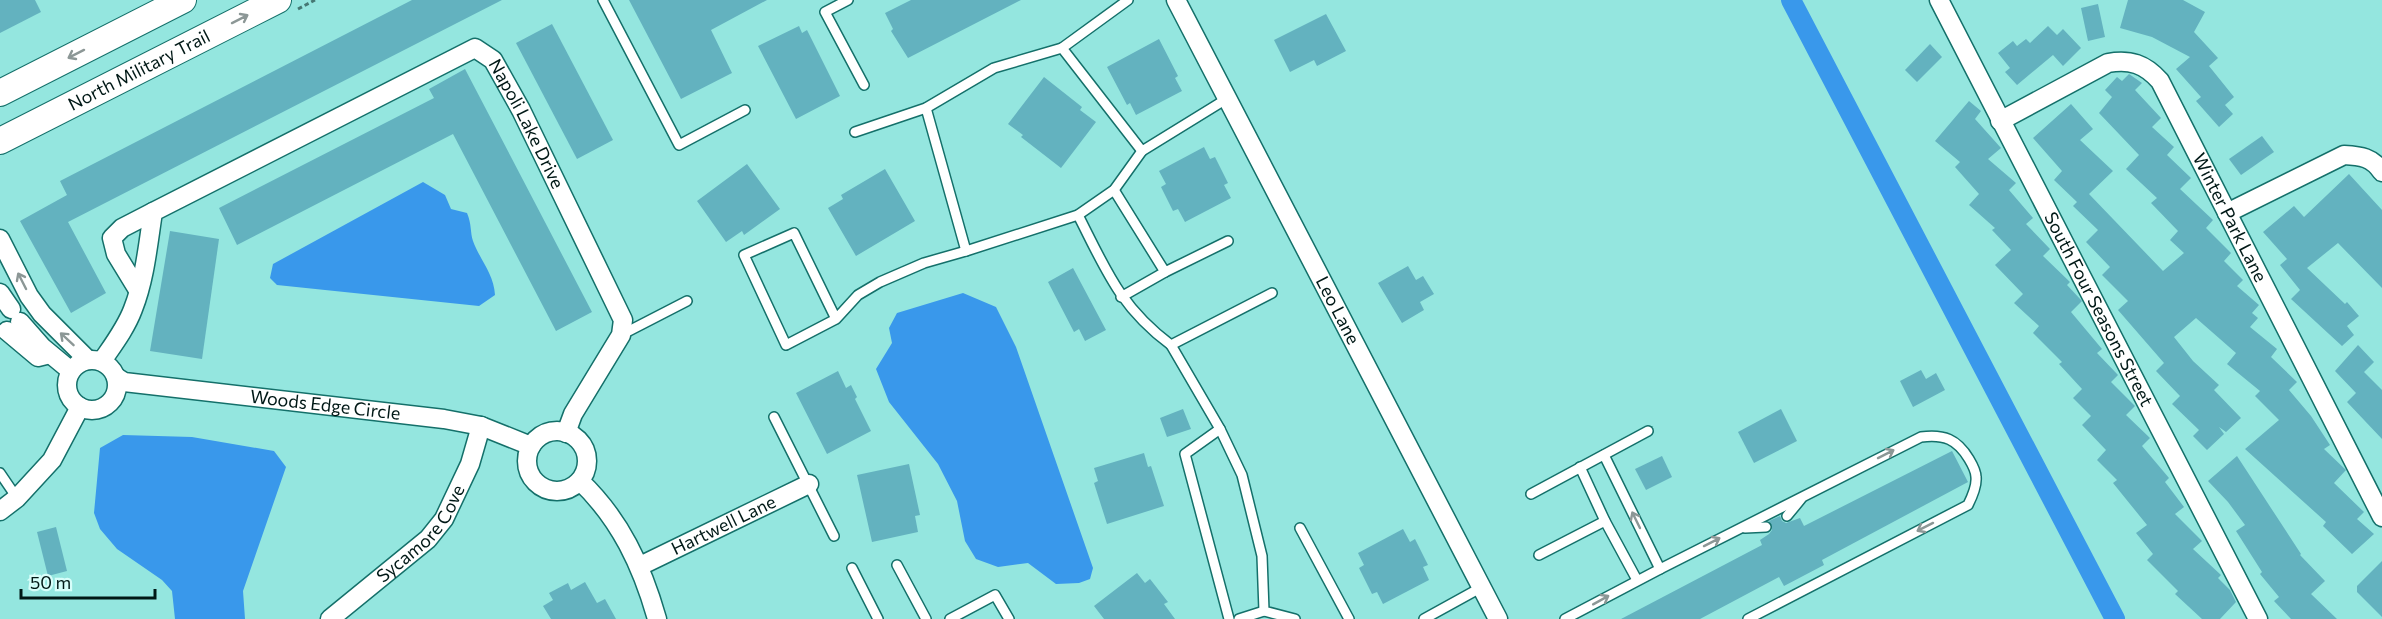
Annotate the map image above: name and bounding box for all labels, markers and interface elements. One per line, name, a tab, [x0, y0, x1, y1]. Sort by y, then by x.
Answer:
one-way arrow	[230, 13, 248, 25]
street label: North Military Trail	[64, 24, 213, 115]
one-way arrow	[68, 49, 86, 60]
street label: Napoli Lake Drive	[485, 55, 569, 192]
street label: Winter Park Lane	[2189, 149, 2272, 285]
street label: South Four Seasons Street	[2040, 208, 2158, 410]
one-way arrow	[15, 272, 27, 290]
street label: Leo Lane	[1312, 272, 1365, 348]
one-way arrow	[60, 332, 75, 347]
street label: Woods Edge Circle	[249, 385, 402, 424]
one-way arrow	[1876, 448, 1894, 460]
street label: Sycamore Cove	[372, 481, 469, 587]
street label: Hartwell Lane	[667, 490, 779, 559]
one-way arrow	[1629, 511, 1641, 529]
one-way arrow	[1917, 521, 1934, 533]
one-way arrow	[1702, 536, 1720, 548]
scale bar	[21, 562, 154, 600]
text: 50 m	[30, 571, 71, 593]
one-way arrow	[1592, 594, 1609, 606]

